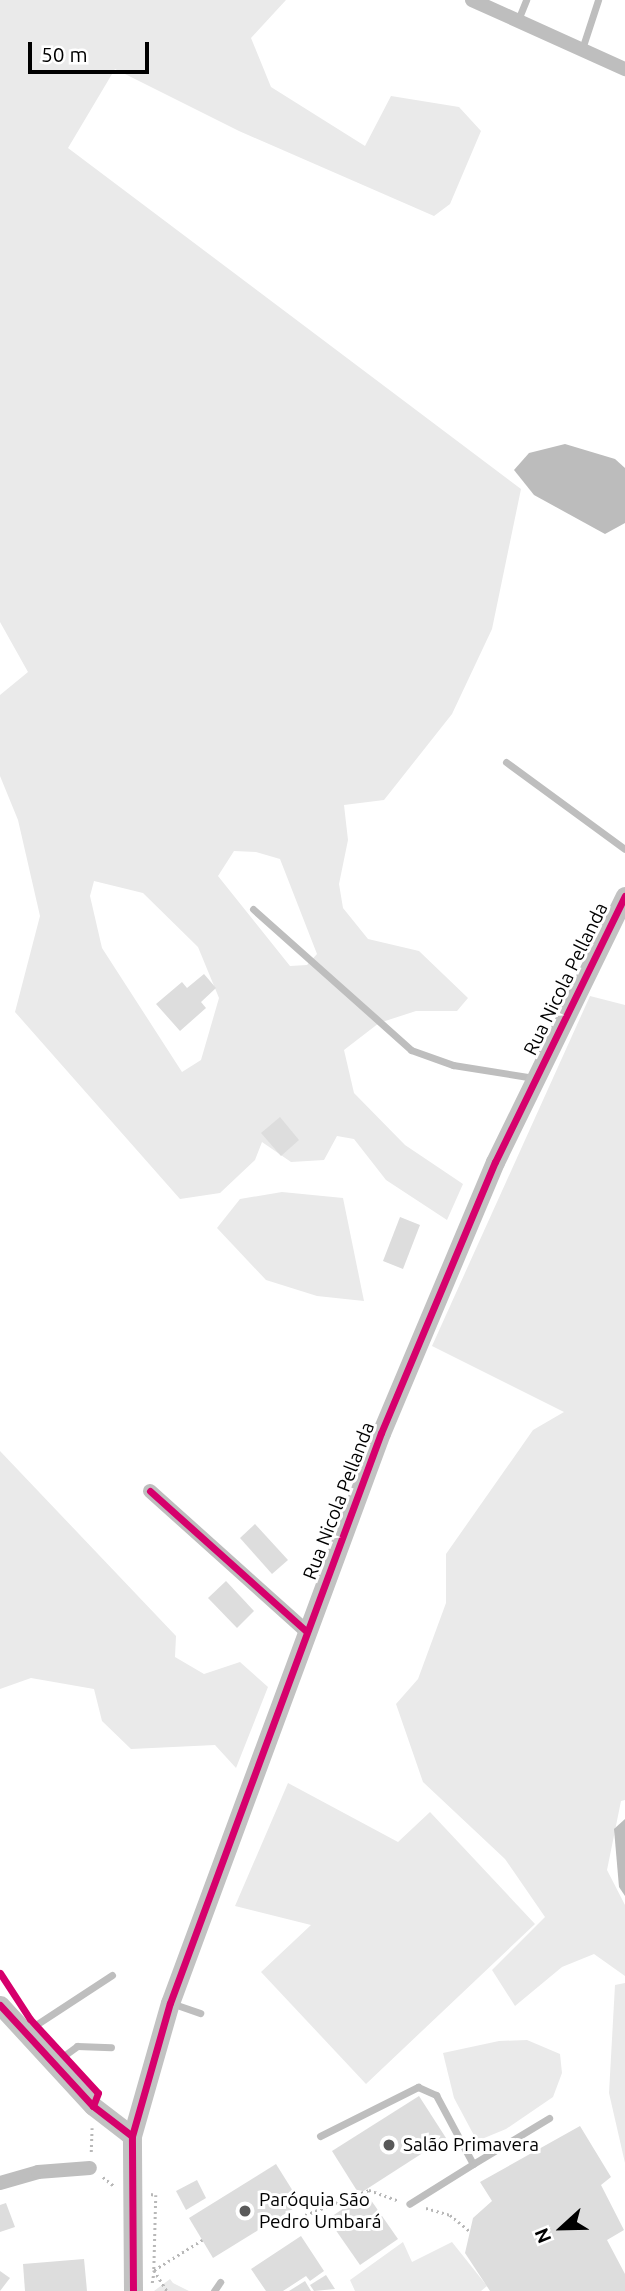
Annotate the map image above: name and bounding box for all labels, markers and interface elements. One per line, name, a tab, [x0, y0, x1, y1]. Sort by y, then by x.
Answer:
scale bar	[32, 28, 152, 72]
text: 50 m	[41, 42, 88, 66]
street label: Rua Nicola Pellanda	[519, 899, 613, 1059]
street label: Rua Nicola Pellanda	[298, 1419, 380, 1583]
place label: Salão Primavera	[403, 2134, 539, 2156]
marker: Salão Primavera	[381, 2137, 397, 2153]
place label: Paróquia São Pedro Umbará	[259, 2189, 381, 2233]
north arrow	[527, 2193, 597, 2263]
marker: Paróquia São Pedro Umbará	[237, 2203, 253, 2219]
text: N	[530, 2225, 555, 2247]

